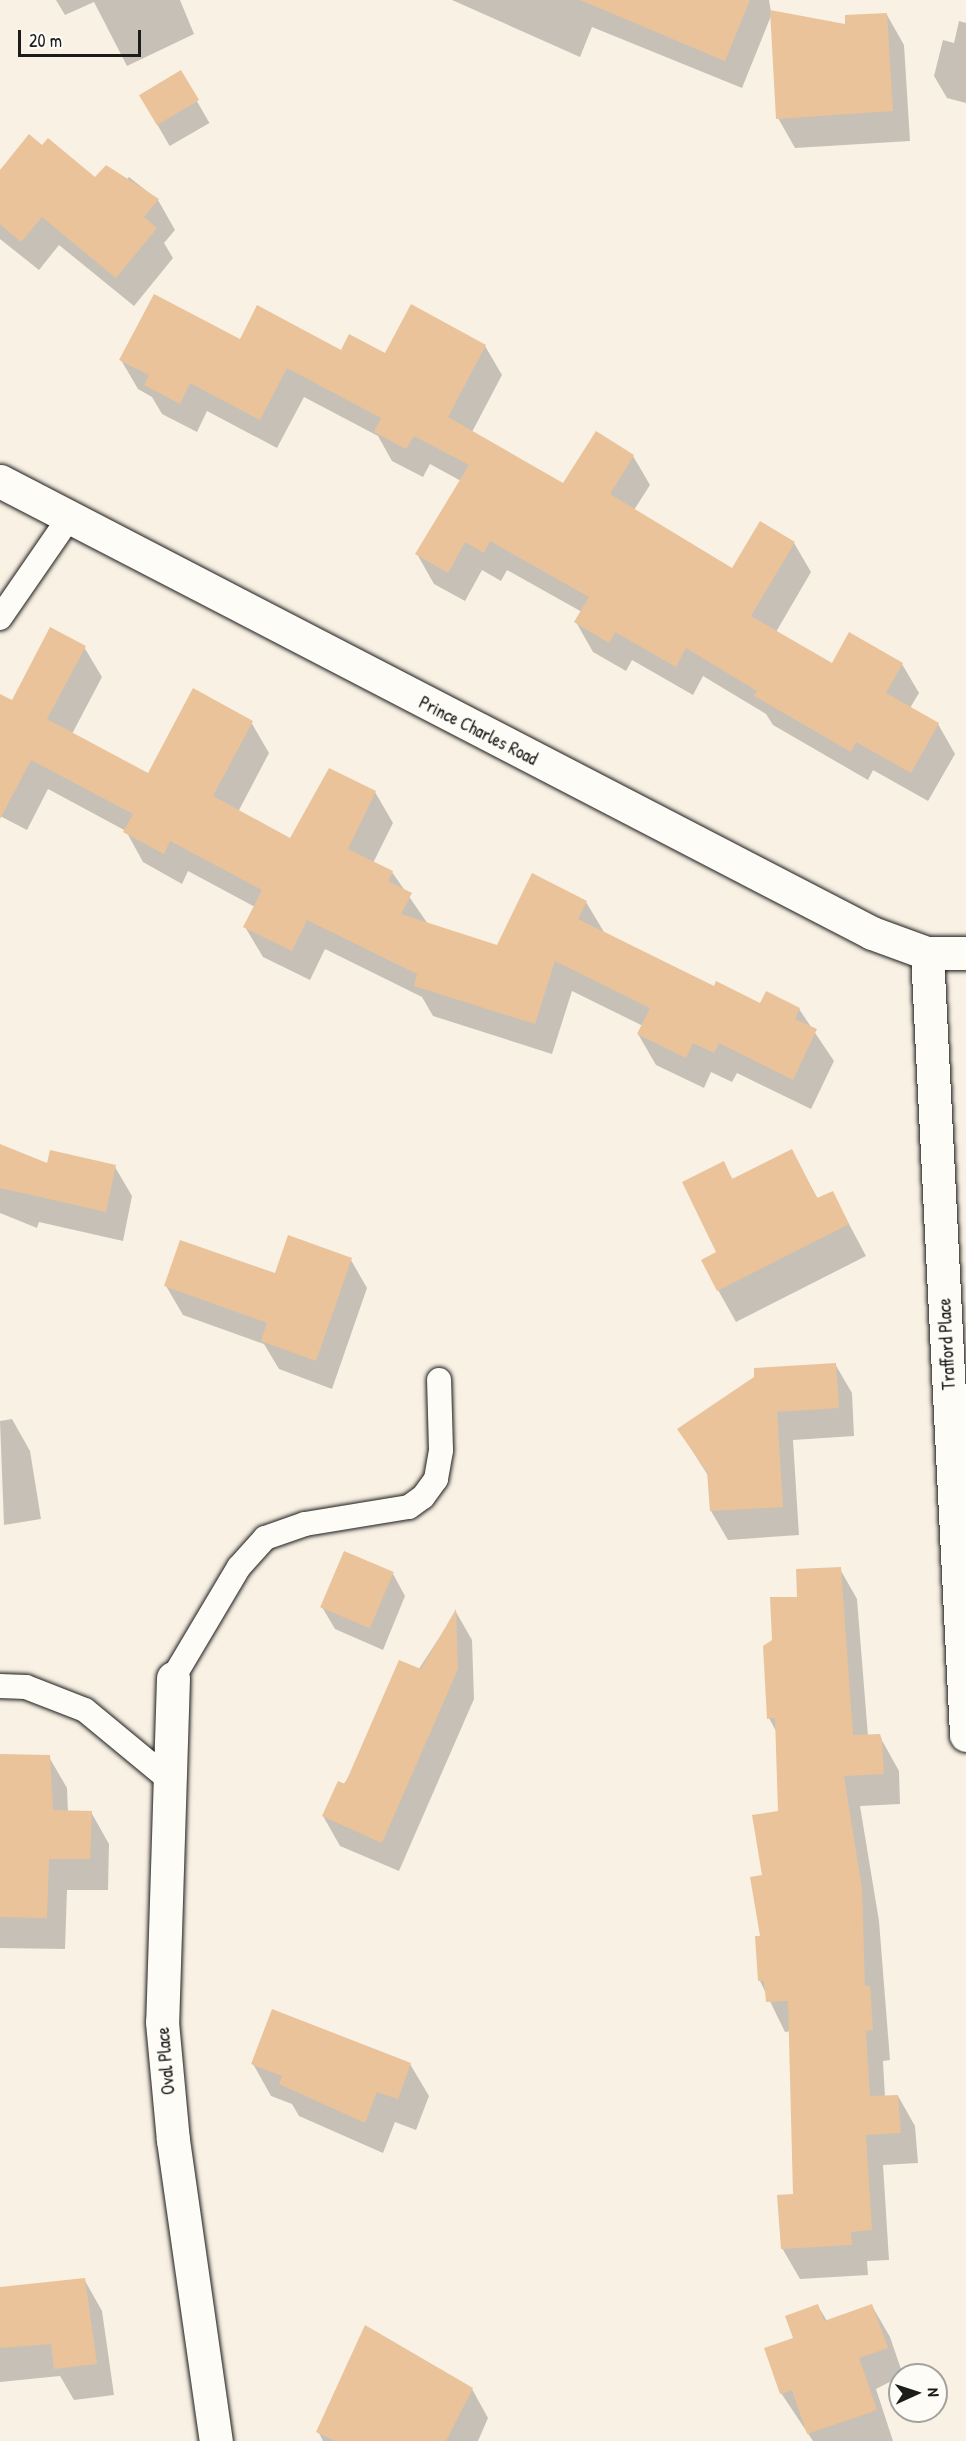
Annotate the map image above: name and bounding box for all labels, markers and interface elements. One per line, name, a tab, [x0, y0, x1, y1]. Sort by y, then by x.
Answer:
scale bar	[21, 18, 144, 56]
text: 20 m	[29, 28, 62, 53]
street label: Prince Charles Road	[415, 692, 541, 770]
street label: Trafford Place	[934, 1298, 960, 1390]
street label: Oval Place	[152, 2026, 180, 2096]
north arrow	[888, 2363, 948, 2423]
text: N	[923, 2387, 945, 2397]

